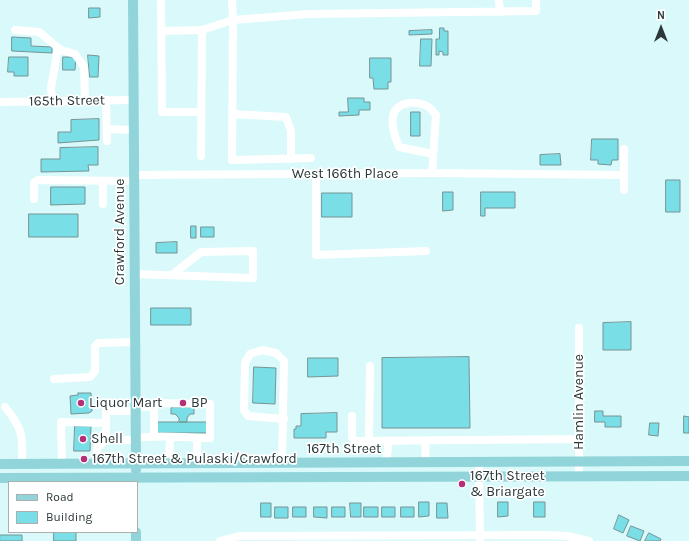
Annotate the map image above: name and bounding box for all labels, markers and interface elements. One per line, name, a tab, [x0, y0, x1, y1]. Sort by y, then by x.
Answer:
north arrow	[641, 8, 681, 48]
text: N	[657, 9, 665, 22]
street label: 165th Street	[29, 92, 105, 110]
street label: West 166th Place	[292, 166, 398, 182]
street label: Crawford Avenue	[112, 179, 128, 285]
street label: Hamlin Avenue	[571, 354, 587, 450]
place label: Liquor Mart	[89, 395, 162, 411]
place label: BP	[191, 395, 207, 411]
marker: Liquor Mart	[76, 398, 86, 408]
marker: BP	[178, 398, 188, 408]
place label: Shell	[91, 431, 123, 447]
marker: Shell	[78, 434, 88, 444]
street label: 167th Street	[307, 441, 381, 457]
place label: 167th Street & Pulaski/Crawford	[92, 451, 297, 467]
marker: 167th Street & Pulaski/Crawford	[79, 454, 89, 464]
place label: 167th Street & Briargate	[470, 468, 545, 500]
marker: 167th Street & Briargate	[457, 479, 467, 489]
legend	[8, 481, 138, 533]
text: Road	[46, 490, 74, 504]
text: Building	[46, 510, 92, 524]

